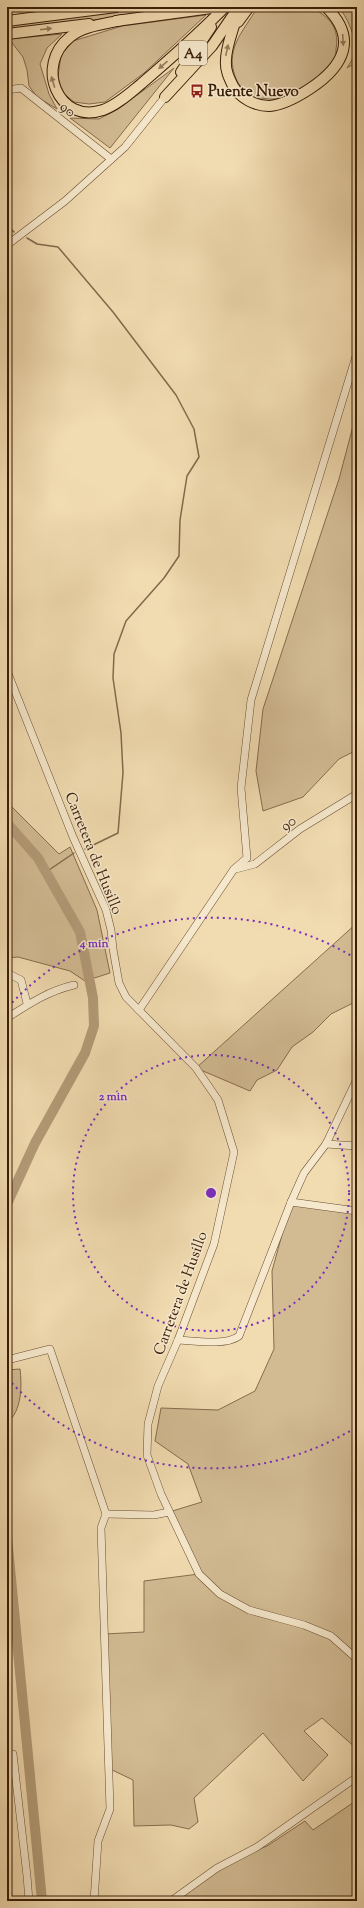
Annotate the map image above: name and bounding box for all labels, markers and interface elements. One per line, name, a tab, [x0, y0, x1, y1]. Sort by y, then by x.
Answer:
one-way arrow	[40, 26, 52, 33]
one-way arrow	[340, 34, 347, 46]
road number: A4	[179, 41, 207, 65]
one-way arrow	[225, 44, 231, 57]
one-way arrow	[158, 61, 168, 70]
one-way arrow	[50, 75, 56, 87]
place label: Puente Nuevo	[208, 82, 299, 103]
bus stop icon: Puente Nuevo	[189, 83, 205, 99]
street label: 90	[55, 97, 80, 123]
street label: Carretera de Husillo	[58, 789, 127, 918]
street label: 90	[277, 811, 301, 837]
text: 4 min	[78, 935, 109, 953]
text: 2 min	[99, 1088, 128, 1106]
centre of rings	[204, 1186, 218, 1200]
street label: Carretera de Husillo	[149, 1229, 214, 1358]

